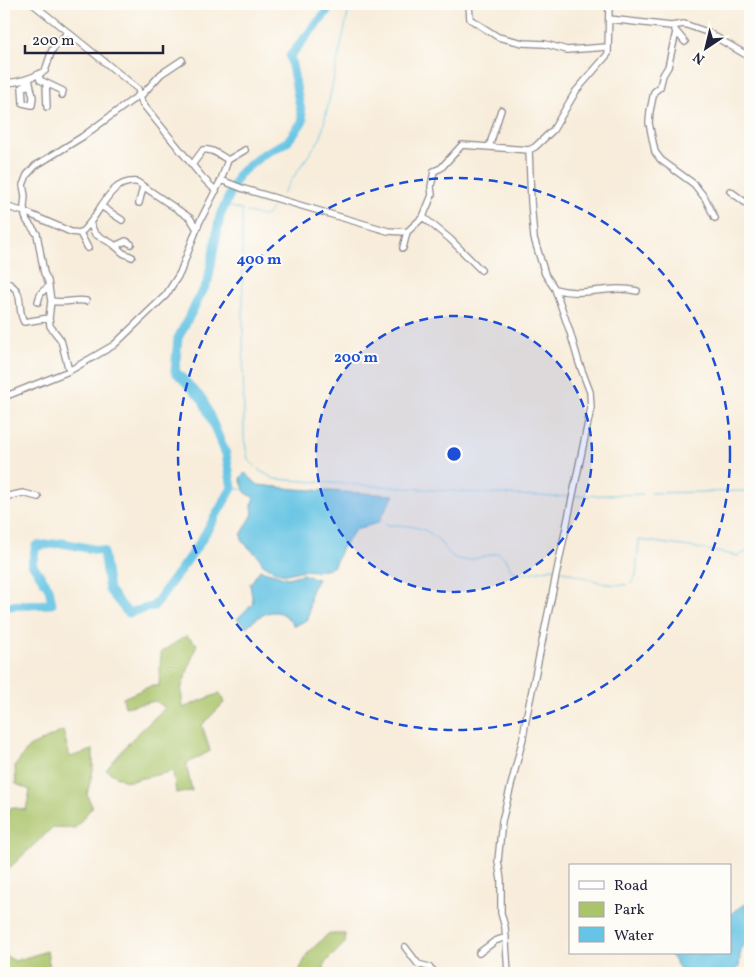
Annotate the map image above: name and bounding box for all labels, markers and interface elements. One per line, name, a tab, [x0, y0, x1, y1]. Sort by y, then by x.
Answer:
scale bar	[25, 22, 162, 54]
north arrow	[682, 22, 732, 72]
text: 200 m	[32, 31, 75, 52]
text: N	[690, 47, 709, 68]
text: 400 m	[237, 250, 282, 271]
text: 200 m	[334, 348, 378, 369]
centre of rings	[445, 445, 463, 463]
legend	[569, 864, 732, 954]
text: Road	[614, 876, 648, 897]
text: Park	[614, 900, 645, 921]
text: Water	[614, 926, 654, 947]

